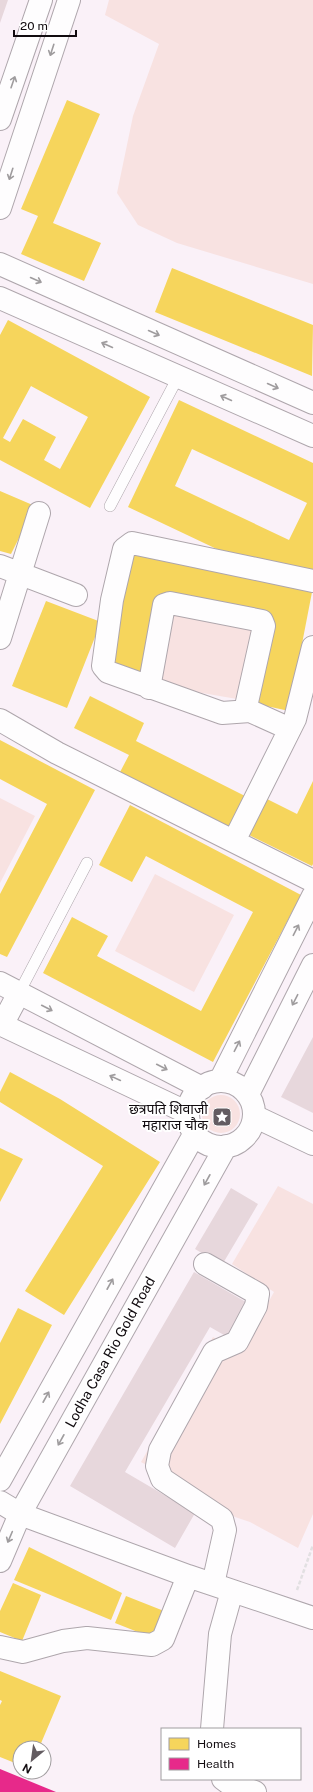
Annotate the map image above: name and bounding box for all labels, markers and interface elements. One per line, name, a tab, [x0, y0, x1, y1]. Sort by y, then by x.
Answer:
scale bar	[14, 12, 76, 38]
text: 20 m	[20, 19, 48, 33]
one-way arrow	[48, 44, 56, 56]
one-way arrow	[9, 77, 17, 89]
one-way arrow	[7, 167, 15, 179]
one-way arrow	[29, 277, 41, 284]
one-way arrow	[148, 330, 160, 337]
one-way arrow	[102, 341, 114, 349]
one-way arrow	[267, 383, 279, 390]
one-way arrow	[221, 394, 233, 401]
one-way arrow	[293, 925, 300, 937]
one-way arrow	[291, 993, 299, 1005]
one-way arrow	[41, 1004, 53, 1012]
one-way arrow	[234, 1041, 241, 1053]
one-way arrow	[156, 1064, 168, 1072]
one-way arrow	[109, 1074, 121, 1081]
place label: छत्रपति शिवाजी महाराज चौक	[129, 1101, 208, 1133]
place icon: छत्रपति शिवाजी महाराज चौक	[211, 1106, 233, 1128]
one-way arrow	[202, 1174, 210, 1186]
street label: Lodha Casa Rio Gold Road	[62, 1274, 158, 1430]
one-way arrow	[107, 1278, 114, 1290]
one-way arrow	[43, 1391, 51, 1403]
one-way arrow	[57, 1434, 64, 1446]
one-way arrow	[6, 1531, 13, 1543]
legend	[161, 1728, 301, 1780]
text: Homes	[197, 1737, 236, 1751]
north arrow	[12, 1740, 52, 1780]
text: Health	[197, 1757, 234, 1771]
text: N	[20, 1761, 34, 1776]

